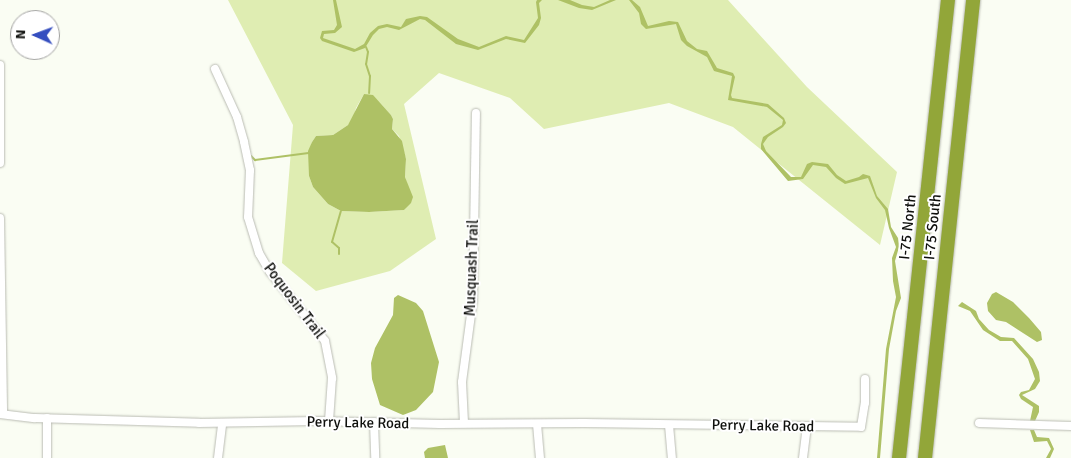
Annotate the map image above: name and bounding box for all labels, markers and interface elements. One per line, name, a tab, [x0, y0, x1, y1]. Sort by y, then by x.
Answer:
north arrow	[10, 10, 60, 60]
text: N	[12, 29, 29, 40]
street label: I-75 North	[896, 193, 920, 261]
street label: I-75 South	[921, 193, 945, 261]
street label: Musquash Trail	[461, 219, 483, 317]
street label: Poquosin Trail	[260, 260, 328, 342]
street label: Perry Lake Road	[306, 413, 410, 433]
street label: Perry Lake Road	[711, 416, 815, 436]

